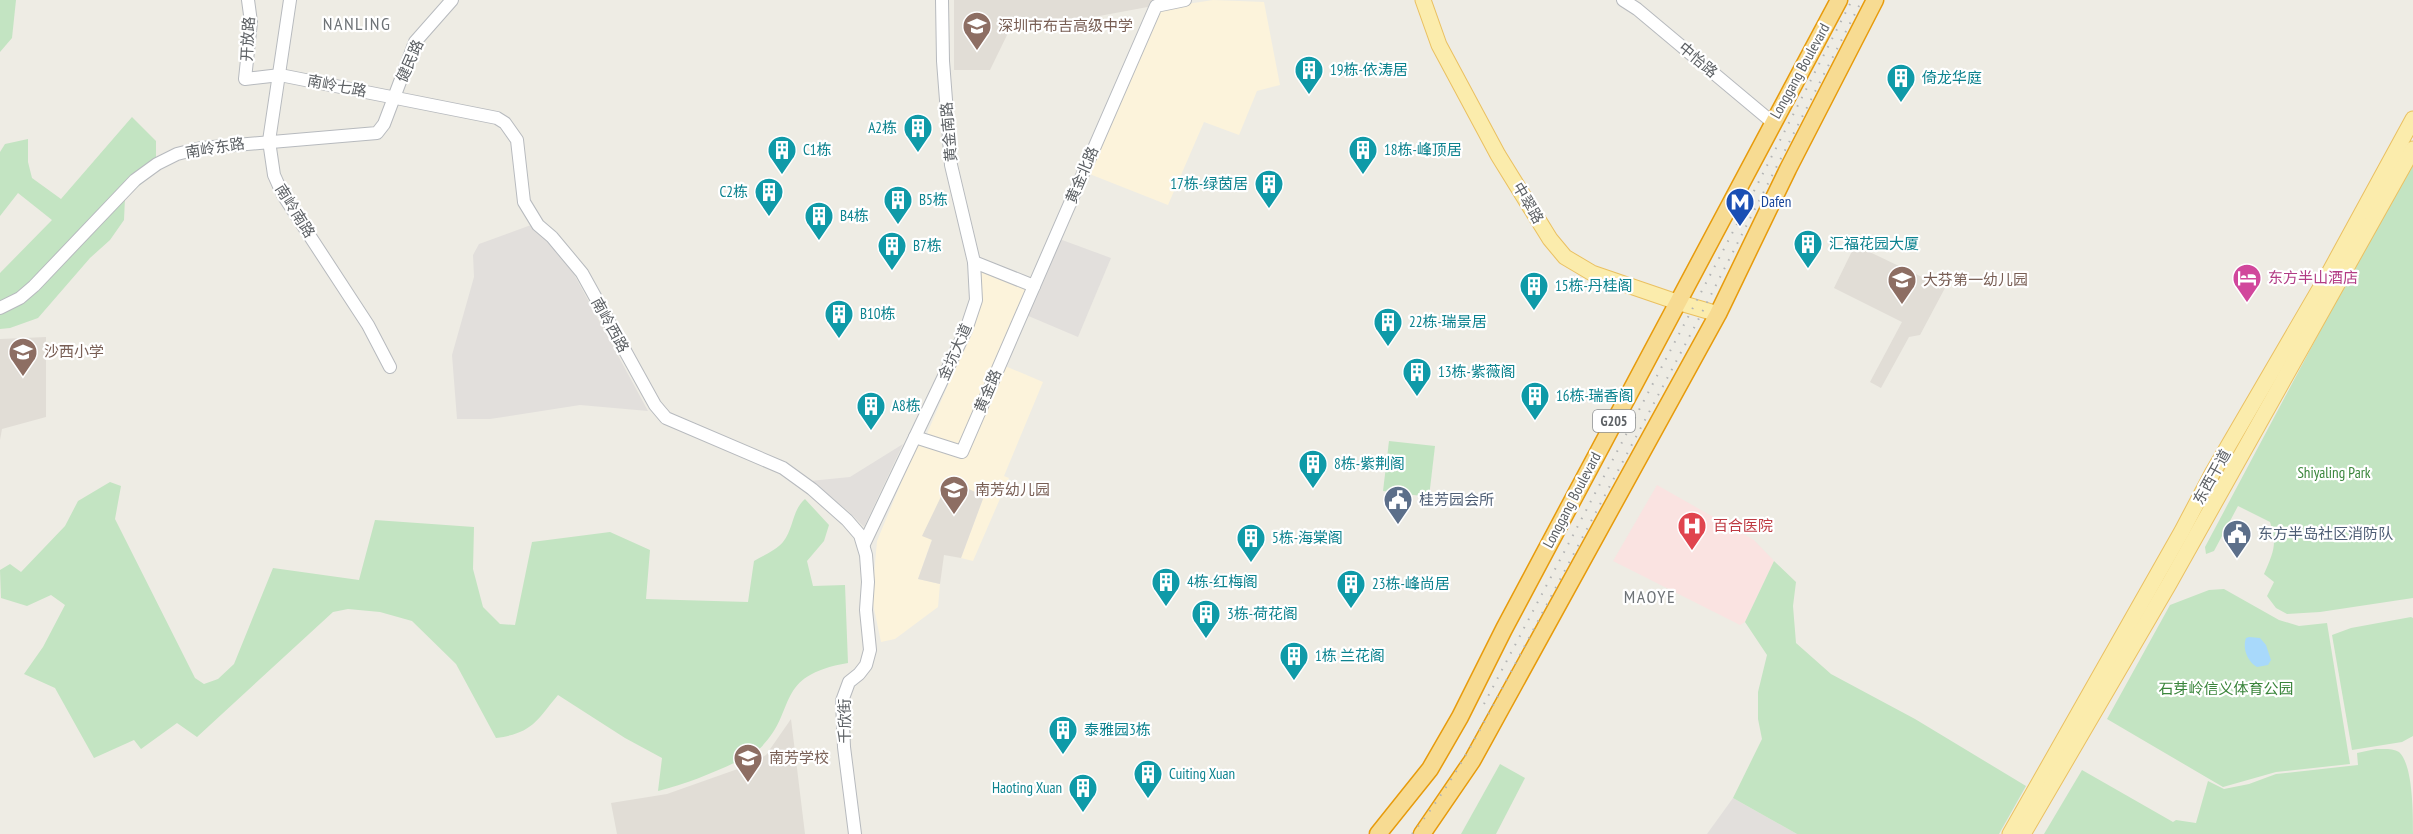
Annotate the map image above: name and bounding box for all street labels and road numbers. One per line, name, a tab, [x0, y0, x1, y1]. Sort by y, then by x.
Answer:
street label: 开放路	[237, 16, 258, 62]
street label: Longgang Boulevard	[1766, 20, 1834, 122]
street label: 健民路	[392, 36, 427, 85]
street label: 中怡路	[1675, 38, 1722, 81]
street label: 南岭七路	[306, 70, 368, 101]
street label: 黄金南路	[936, 101, 961, 163]
street label: 南岭东路	[184, 133, 246, 162]
street label: 黄金北路	[1061, 143, 1102, 206]
street label: 中翠路	[1509, 179, 1548, 227]
street label: 南岭南路	[271, 180, 319, 241]
street label: 南岭西路	[588, 294, 633, 356]
street label: 金坑大道	[934, 321, 975, 383]
street label: 黄金路	[970, 366, 1005, 415]
road number: G205	[1593, 410, 1635, 432]
street label: 东西干道	[2189, 446, 2234, 508]
street label: Longgang Boulevard	[1538, 449, 1605, 551]
street label: 千欣街	[835, 698, 854, 744]

